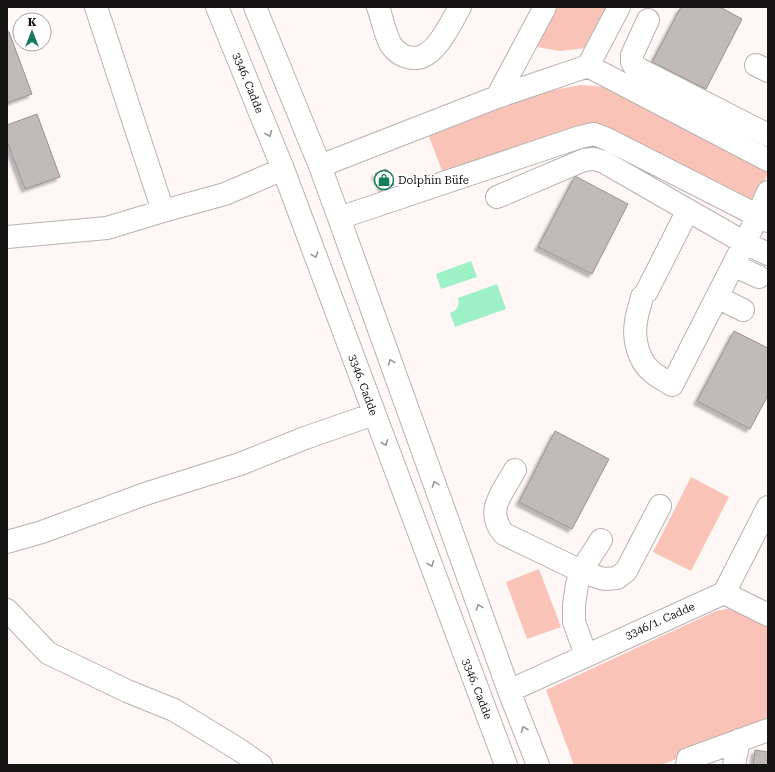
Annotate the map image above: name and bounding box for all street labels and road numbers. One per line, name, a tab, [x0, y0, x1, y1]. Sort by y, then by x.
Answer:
street label: 3346. Cadde	[230, 51, 266, 115]
street label: 3346. Cadde	[346, 353, 380, 417]
street label: 3346/1. Cadde	[623, 600, 697, 642]
street label: 3346. Cadde	[459, 657, 495, 721]

